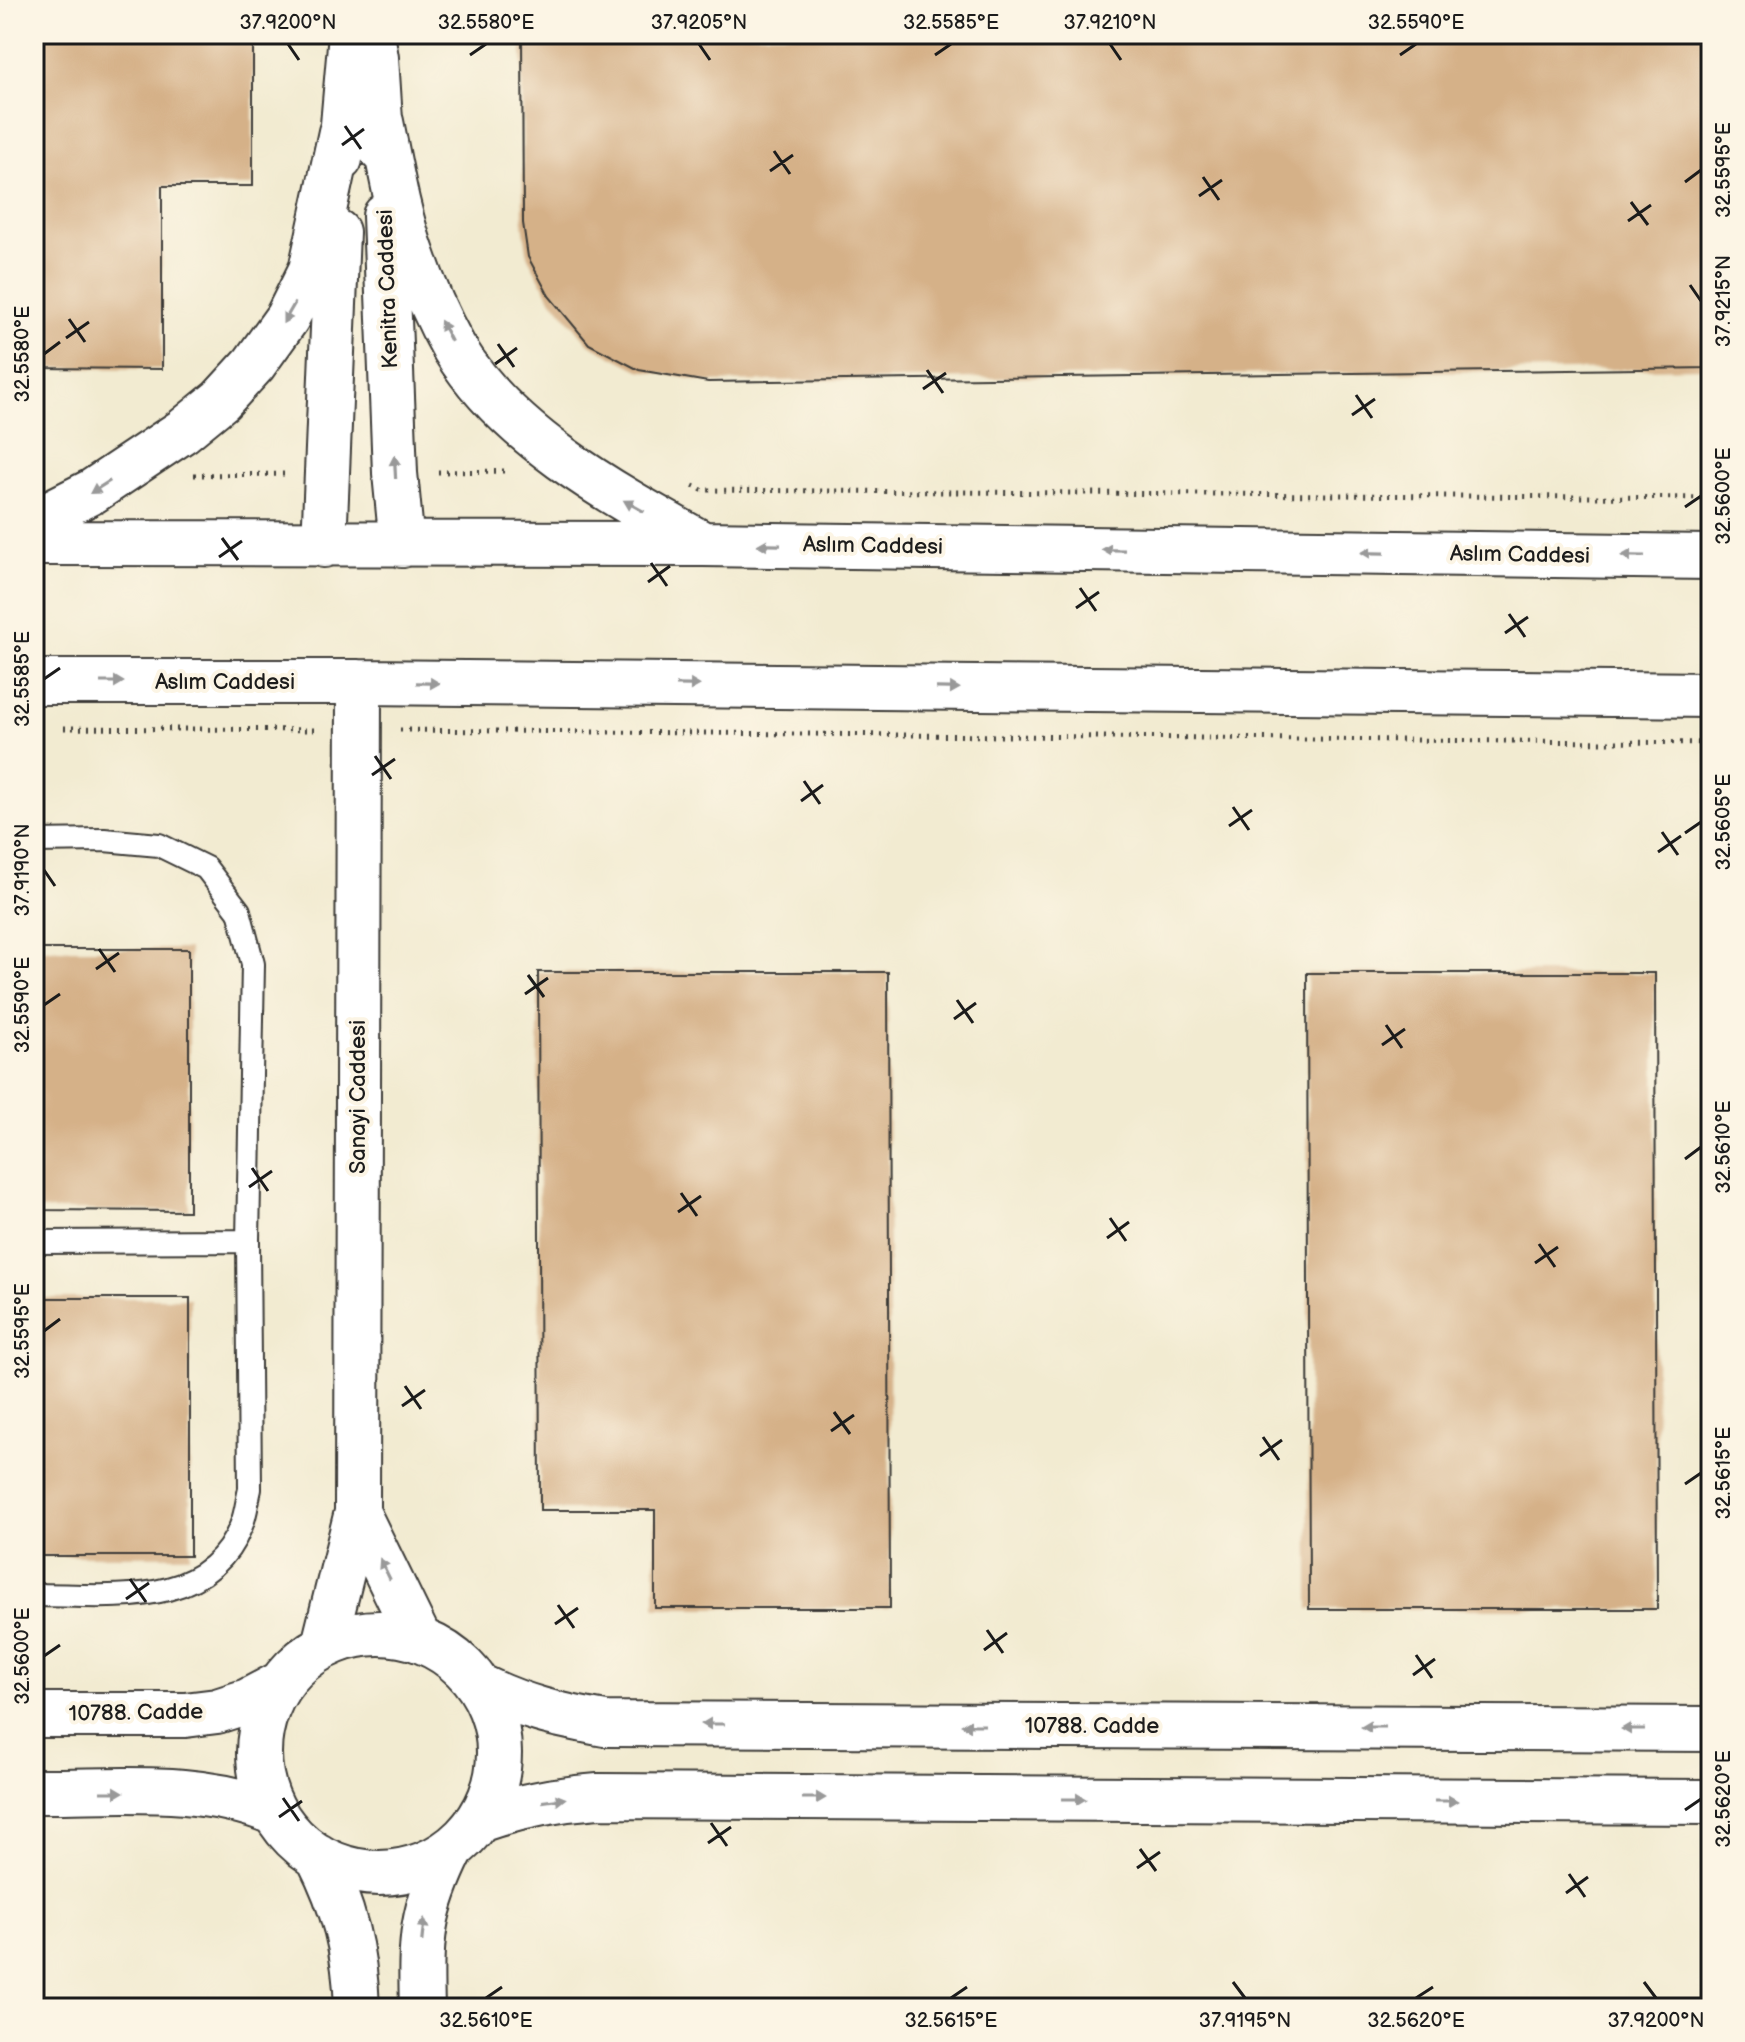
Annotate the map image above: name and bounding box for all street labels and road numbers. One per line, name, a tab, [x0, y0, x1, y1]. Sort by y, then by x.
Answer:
street label: Kenitra Caddesi	[372, 209, 404, 369]
street label: Aslım Caddesi	[803, 531, 943, 561]
street label: Aslım Caddesi	[1450, 540, 1590, 570]
street label: Aslım Caddesi	[155, 669, 295, 696]
street label: Sanayi Caddesi	[345, 1020, 372, 1174]
street label: 10788. Cadde	[69, 1698, 203, 1728]
street label: 10788. Cadde	[1025, 1713, 1159, 1740]

